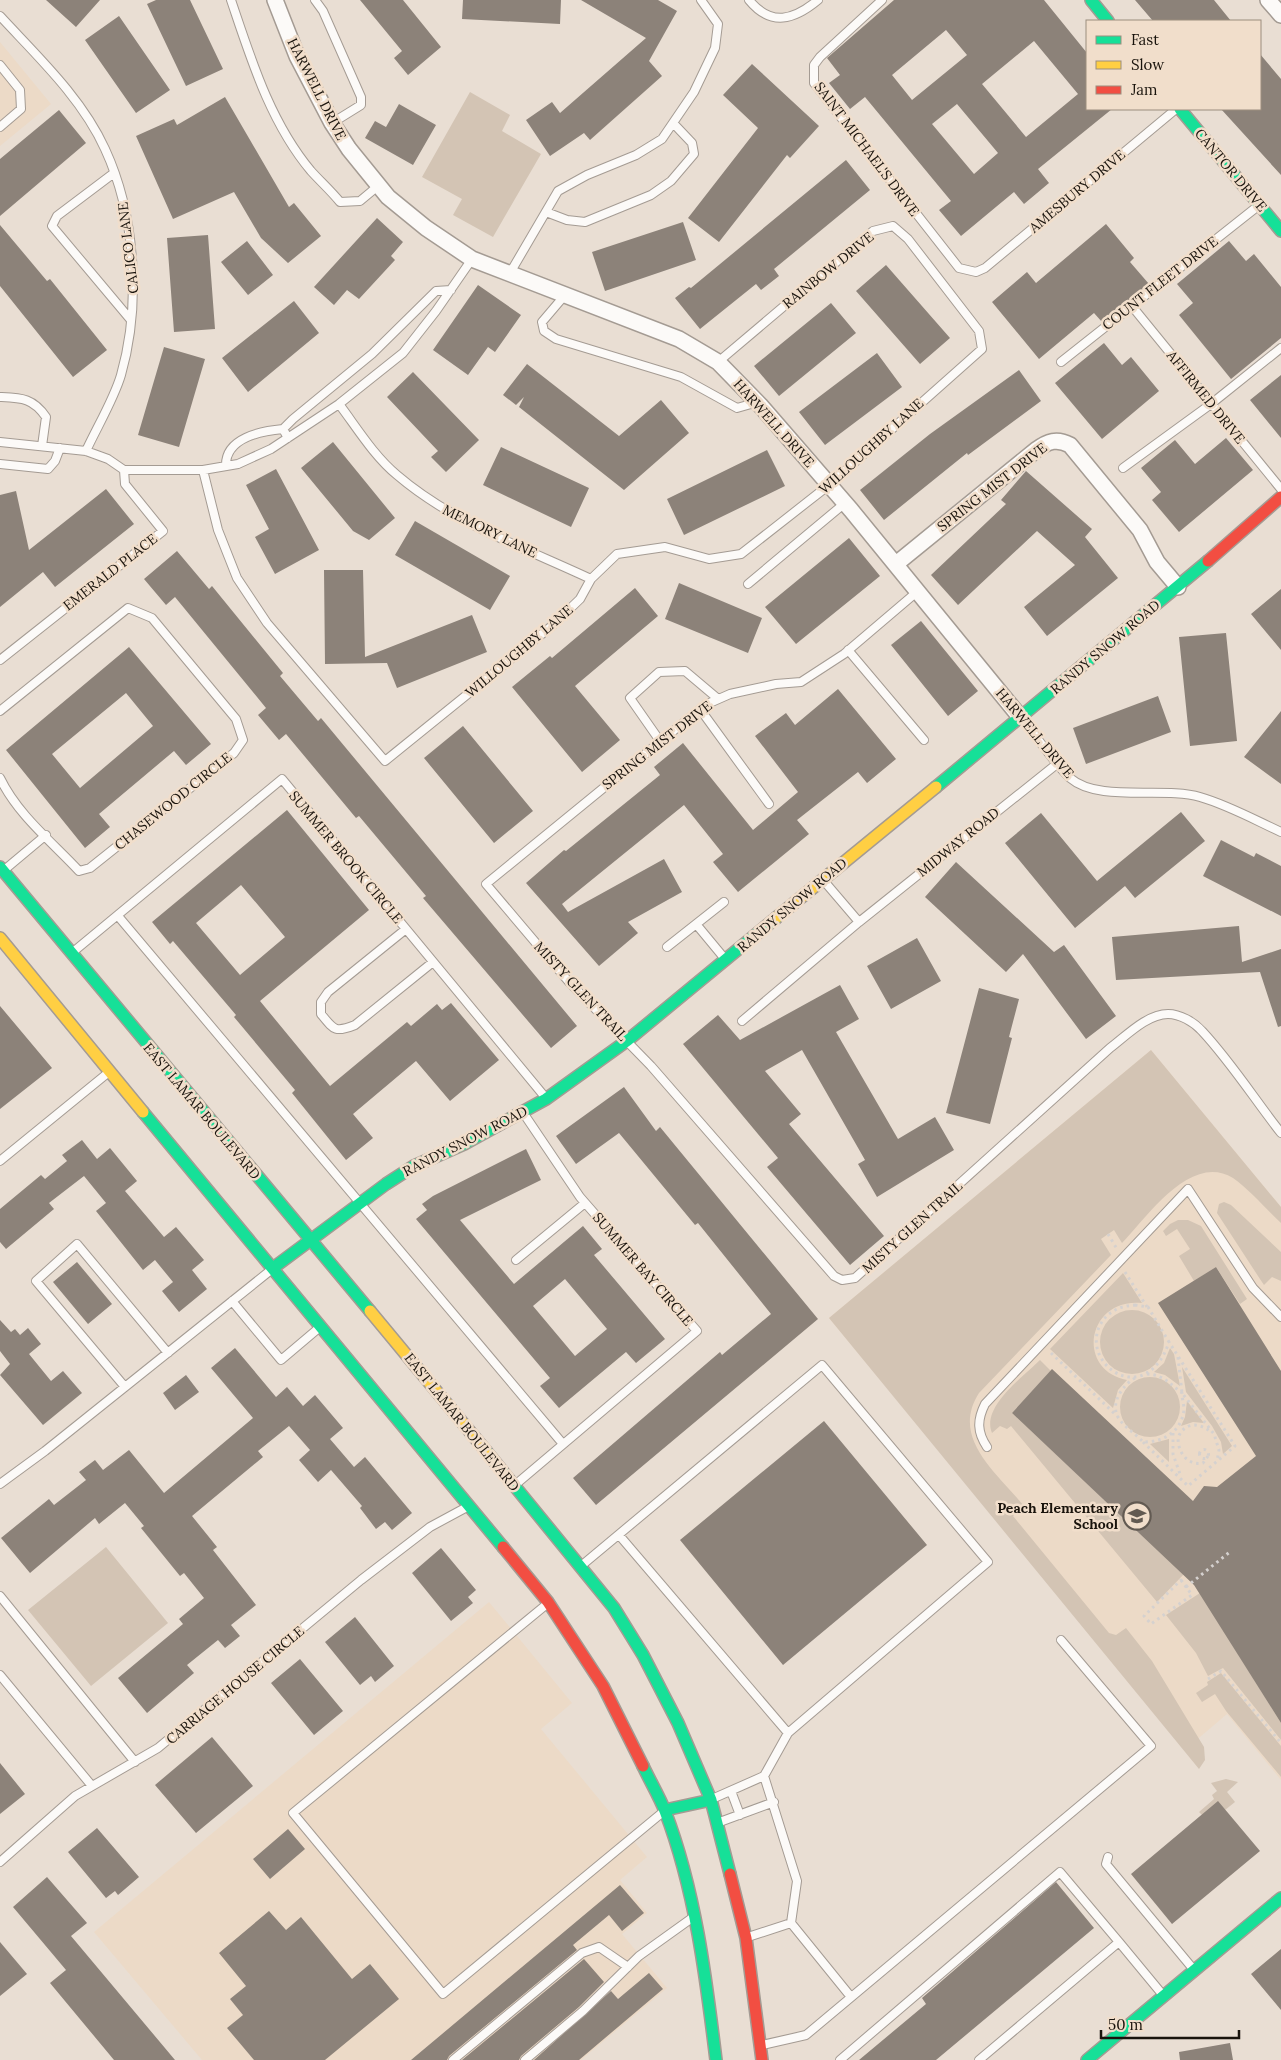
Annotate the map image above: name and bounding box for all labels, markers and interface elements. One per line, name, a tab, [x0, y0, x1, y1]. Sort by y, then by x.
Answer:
legend	[1086, 20, 1261, 110]
text: Fast	[1131, 30, 1159, 49]
street label: HARWELL DRIVE	[283, 35, 351, 143]
text: Slow	[1131, 55, 1164, 74]
street label: SAINT MICHAEL'S DRIVE	[811, 78, 924, 220]
text: Jam	[1130, 80, 1158, 99]
street label: CANTOR DRIVE	[1191, 125, 1271, 216]
street label: AMESBURY DRIVE	[1024, 145, 1129, 237]
street label: CALICO LANE	[113, 201, 143, 295]
street label: RAINBOW DRIVE	[779, 227, 878, 312]
street label: COUNT FLEET DRIVE	[1098, 232, 1222, 334]
street label: AFFIRMED DRIVE	[1162, 346, 1249, 448]
street label: HARWELL DRIVE	[730, 375, 819, 471]
street label: WILLOUGHBY LANE	[815, 394, 927, 498]
street label: SPRING MIST DRIVE	[933, 438, 1051, 536]
street label: MEMORY LANE	[440, 500, 540, 562]
street label: EMERALD PLACE	[59, 529, 161, 614]
street label: RANDY SNOW ROAD	[1046, 596, 1164, 698]
street label: WILLOUGHBY LANE	[462, 601, 577, 701]
street label: HARWELL DRIVE	[992, 684, 1078, 782]
street label: SPRING MIST DRIVE	[598, 696, 716, 794]
street label: CHASEWOOD CIRCLE	[111, 748, 236, 854]
street label: SUMMER BROOK CIRCLE	[285, 787, 407, 927]
street label: MIDWAY ROAD	[913, 803, 1003, 881]
street label: RANDY SNOW ROAD	[733, 854, 851, 956]
street label: MISTY GLEN TRAIL	[530, 938, 632, 1044]
street label: EAST LAMAR BOULEVARD	[140, 1039, 264, 1183]
street label: RANDY SNOW ROAD	[400, 1102, 530, 1180]
street label: MISTY GLEN TRAIL	[858, 1177, 966, 1277]
street label: SUMMER BAY CIRCLE	[589, 1209, 697, 1330]
street label: EAST LAMAR BOULEVARD	[401, 1349, 523, 1495]
place label: Peach Elementary School	[997, 1499, 1119, 1533]
school or university icon: Peach Elementary School	[1122, 1501, 1152, 1531]
street label: CARRIAGE HOUSE CIRCLE	[162, 1622, 308, 1748]
scale bar	[1101, 2008, 1238, 2040]
text: 50 m	[1108, 2015, 1143, 2034]

